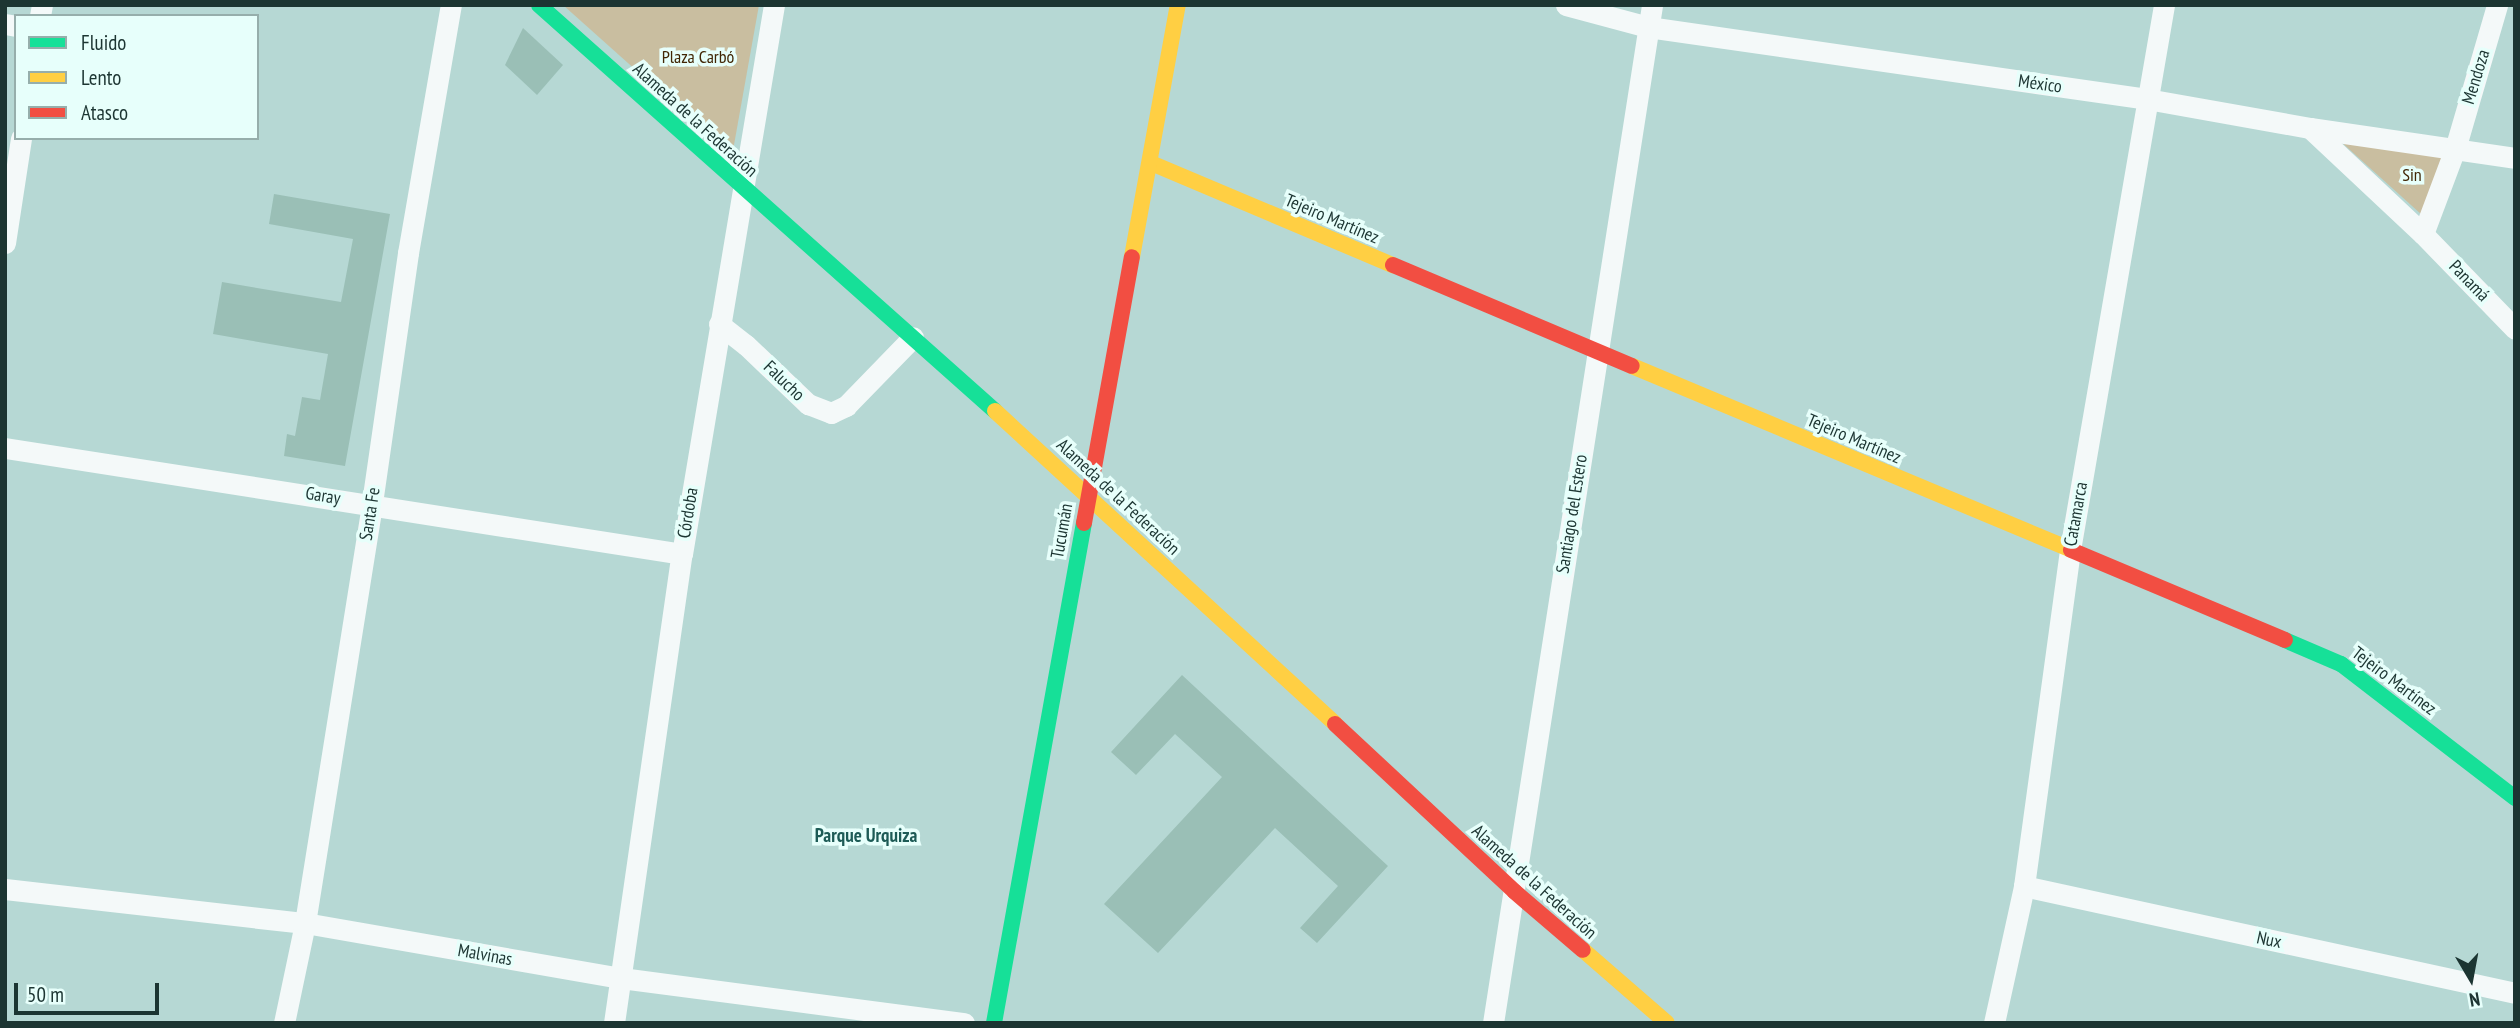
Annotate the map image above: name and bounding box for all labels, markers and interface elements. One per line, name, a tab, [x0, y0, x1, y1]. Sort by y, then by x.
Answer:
legend	[14, 14, 259, 140]
text: Fluido	[81, 29, 126, 56]
park label: Plaza Carbó	[662, 46, 734, 68]
street label: Mendoza	[2458, 47, 2494, 107]
street label: Alameda de la Federación	[628, 58, 762, 182]
text: Lento	[81, 64, 121, 91]
street label: México	[2017, 70, 2063, 98]
text: Atasco	[81, 99, 128, 126]
park label: Sin	[2402, 164, 2422, 186]
street label: Tejeiro Martínez	[1282, 190, 1382, 248]
street label: Panamá	[2444, 256, 2494, 306]
street label: Falucho	[759, 356, 809, 406]
street label: Tejeiro Martínez	[1804, 410, 1904, 468]
street label: Alameda de la Federación	[1052, 434, 1184, 560]
street label: Santiago del Estero	[1552, 453, 1592, 575]
street label: Catamarca	[2060, 480, 2092, 548]
street label: Garay	[304, 483, 342, 509]
street label: Santa Fe	[355, 486, 385, 542]
street label: Córdoba	[673, 486, 703, 540]
street label: Tucumán	[1047, 502, 1077, 560]
street label: Tejeiro Martínez	[2348, 642, 2440, 720]
street label: Alameda de la Federación	[1467, 820, 1601, 944]
district label: Parque Urquiza	[815, 825, 917, 847]
street label: Nux	[2255, 927, 2283, 953]
street label: Malvinas	[456, 940, 514, 970]
north arrow	[2436, 944, 2506, 1014]
scale bar	[18, 968, 163, 1012]
text: 50 m	[27, 981, 64, 1008]
text: N	[2468, 987, 2482, 1012]

